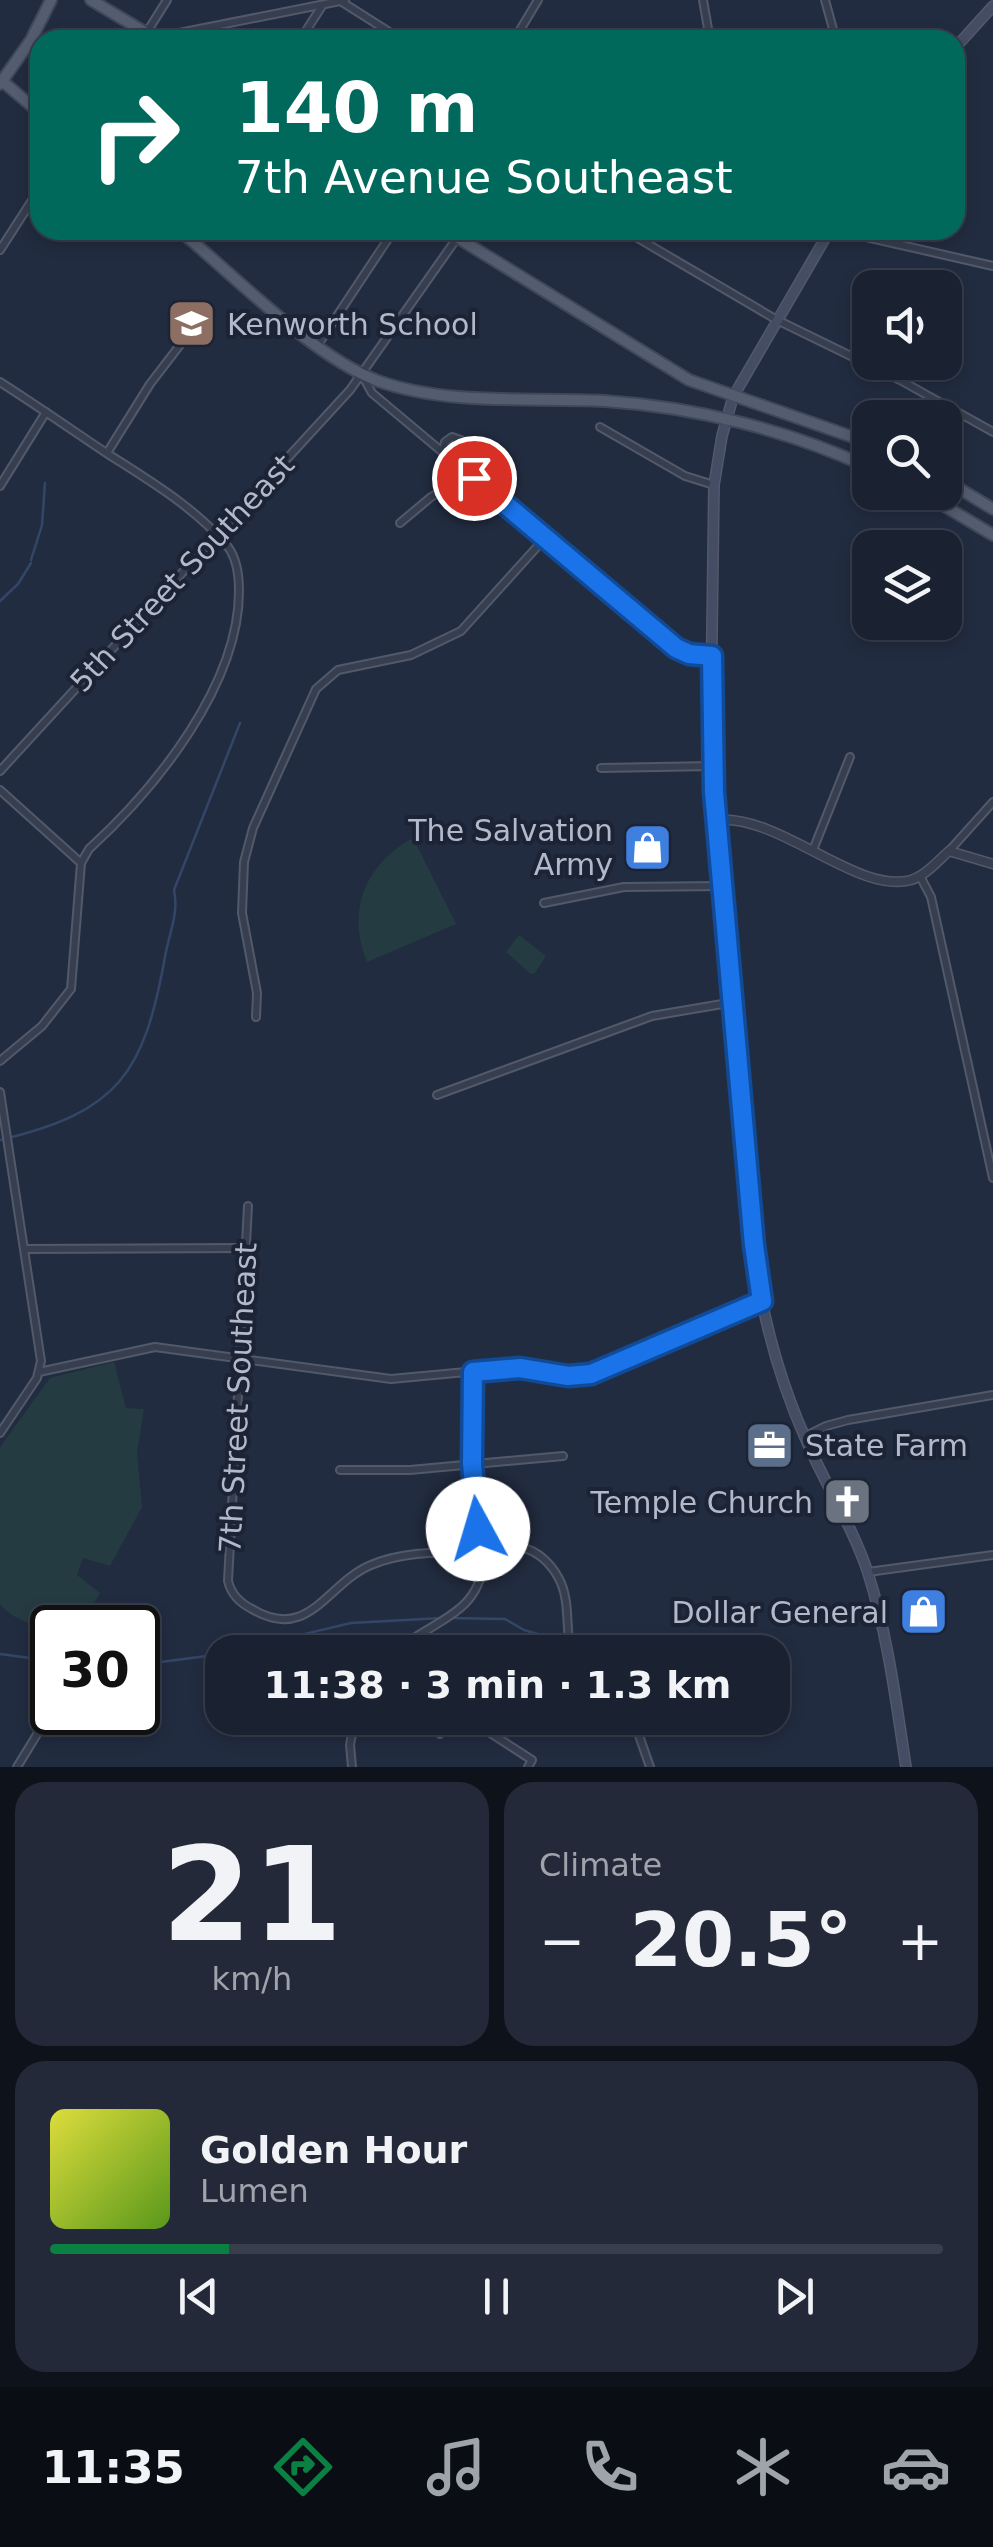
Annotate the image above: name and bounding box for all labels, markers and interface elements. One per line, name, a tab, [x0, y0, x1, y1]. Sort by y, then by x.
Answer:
text: 140 m	[235, 67, 478, 149]
icon: right	[70, 70, 200, 200]
text: 7th Avenue Southeast	[235, 151, 733, 204]
map controls	[852, 270, 962, 640]
button: sound	[852, 270, 962, 380]
school or university icon: Kenworth School	[166, 298, 218, 350]
place label: Kenworth School	[227, 307, 478, 342]
button: search	[852, 400, 962, 510]
pin	[432, 436, 517, 521]
street label: 5th Street Southeast	[63, 447, 301, 699]
icon: arrive	[447, 451, 502, 506]
button: layers	[852, 530, 962, 640]
place label: The Salvation Army	[407, 813, 613, 882]
shop icon: The Salvation Army	[622, 821, 674, 873]
street label: 7th Street Southeast	[212, 1241, 264, 1554]
office icon: State Farm	[744, 1419, 796, 1471]
place label: State Farm	[805, 1428, 968, 1463]
church icon: Temple Church	[822, 1476, 874, 1528]
position arrow	[426, 1477, 530, 1581]
place label: Temple Church	[590, 1485, 813, 1520]
shop icon: Dollar General	[897, 1586, 949, 1638]
place label: Dollar General	[671, 1595, 888, 1630]
speed limit sign: 30	[30, 1605, 160, 1735]
text: 11:38 · 3 min · 1.3 km	[264, 1663, 731, 1707]
text: 21	[162, 1819, 342, 1971]
text: Climate	[539, 1846, 662, 1884]
text: 20.5°	[630, 1896, 852, 1984]
text: −	[539, 1909, 585, 1973]
text: +	[897, 1909, 943, 1973]
text: km/h	[212, 1960, 292, 1998]
text: Golden Hour	[200, 2128, 467, 2172]
text: Lumen	[200, 2172, 309, 2210]
icon: previous	[171, 2269, 226, 2324]
icon: pause	[469, 2269, 524, 2324]
icon: next	[767, 2269, 822, 2324]
icon: directions	[268, 2432, 338, 2502]
icon: music	[421, 2432, 491, 2502]
icon: phone	[575, 2432, 645, 2502]
icon: climate	[728, 2432, 798, 2502]
icon: car	[881, 2432, 951, 2502]
text: 11:35	[42, 2441, 185, 2494]

